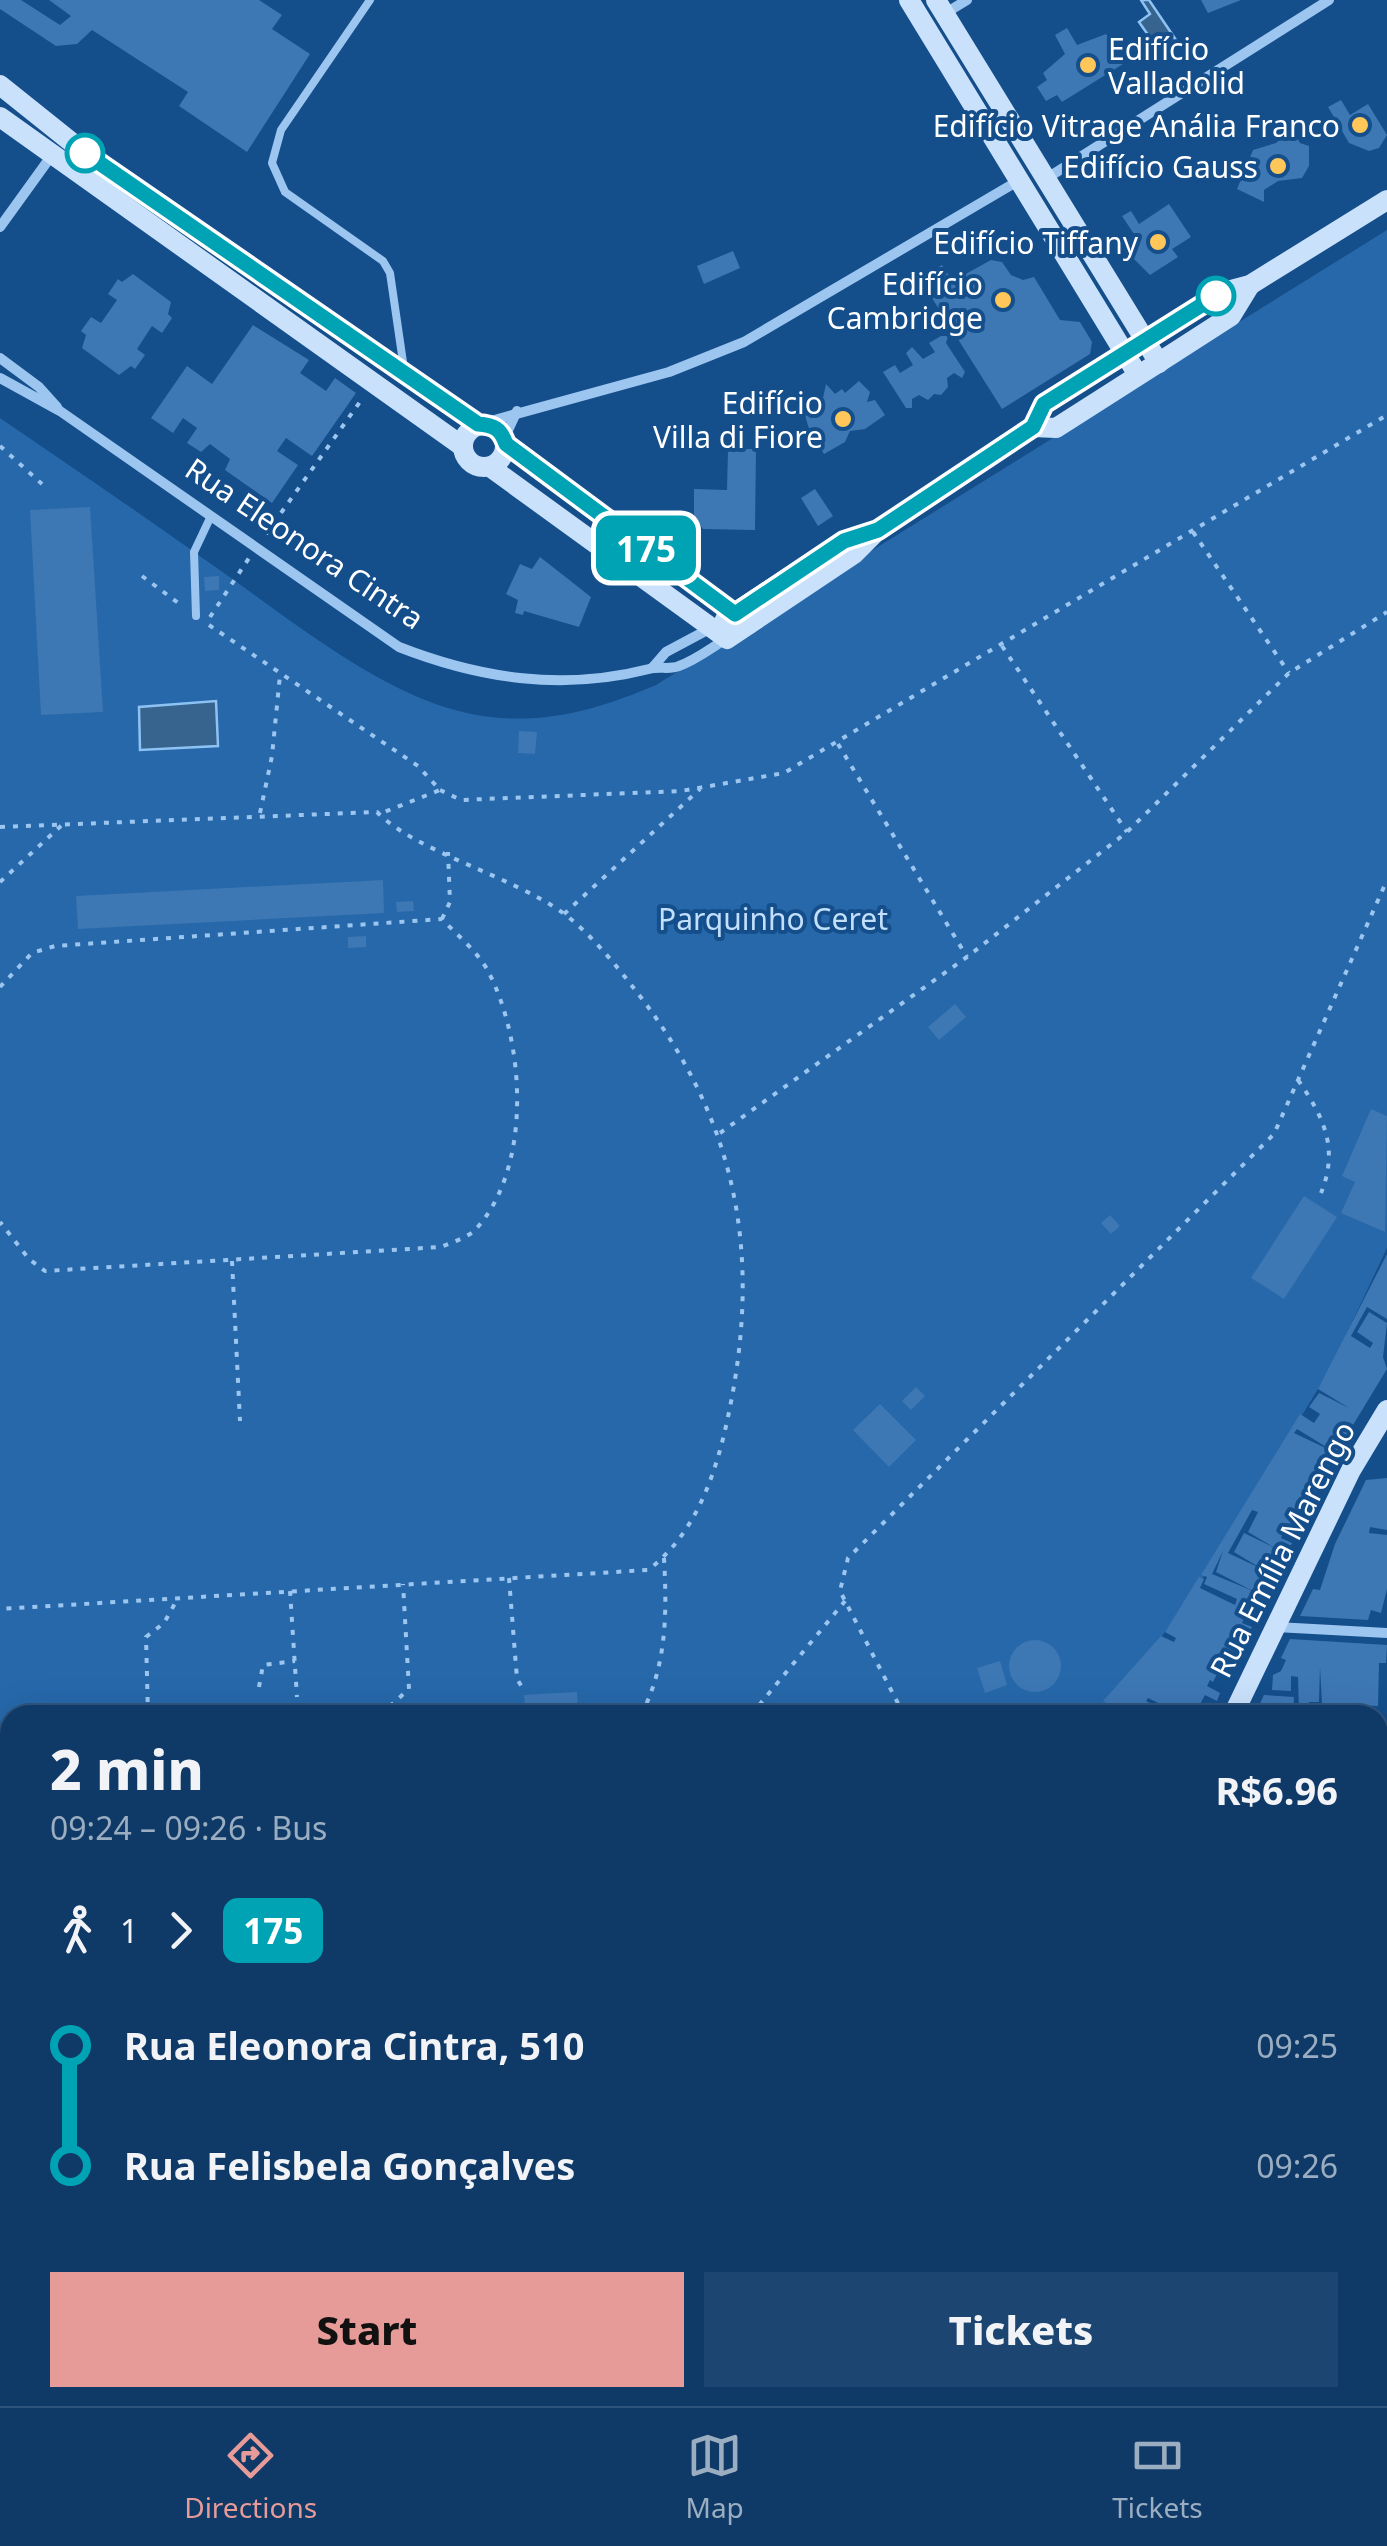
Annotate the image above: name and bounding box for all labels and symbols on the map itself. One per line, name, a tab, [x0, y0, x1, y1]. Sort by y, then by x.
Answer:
place label: Edifício Valladolid	[1108, 28, 1245, 103]
marker: Edifício Valladolid	[1077, 54, 1099, 76]
place label: Edifício Vitrage Anália Franco	[933, 105, 1340, 146]
marker: Edifício Vitrage Anália Franco	[1349, 114, 1371, 136]
unlabelled marker	[66, 134, 104, 172]
place label: Edifício Gauss	[1063, 146, 1258, 187]
marker: Edifício Gauss	[1267, 155, 1289, 177]
place label: Edifício Tiffany	[933, 222, 1139, 263]
marker: Edifício Tiffany	[1147, 231, 1169, 253]
place label: Edifício Cambridge	[827, 263, 983, 338]
unlabelled marker	[1197, 277, 1235, 315]
marker: Edifício Cambridge	[992, 289, 1014, 311]
place label: Edifício Villa di Fiore	[653, 382, 823, 457]
marker: Edifício Villa di Fiore	[832, 408, 854, 430]
street label: Rua Eleonora Cintra	[178, 448, 432, 638]
line badge: 175	[588, 516, 704, 580]
park label: Parquinho Ceret	[658, 898, 888, 939]
street label: Rua Emília Marengo	[1200, 1414, 1364, 1684]

